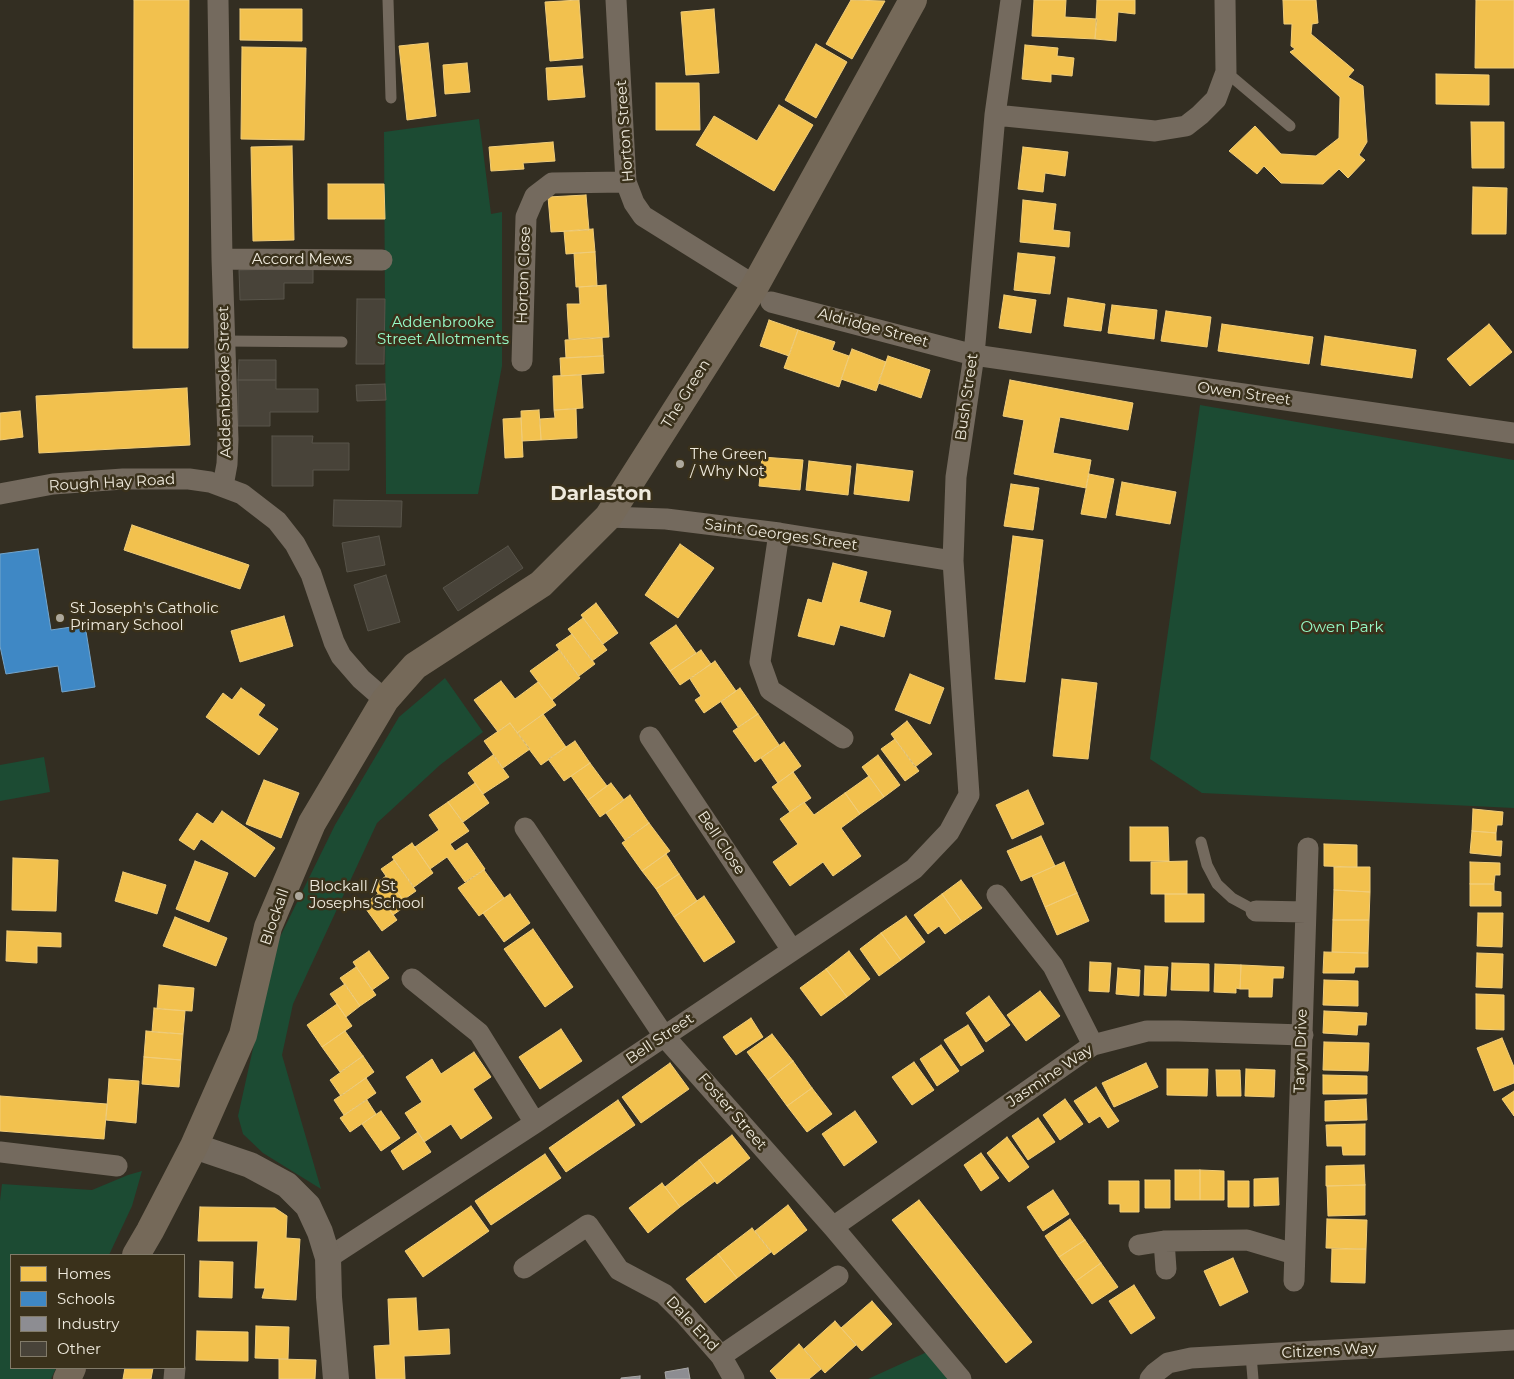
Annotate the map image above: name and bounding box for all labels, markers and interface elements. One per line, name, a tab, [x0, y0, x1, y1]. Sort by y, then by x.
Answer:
street label: Horton Street	[612, 79, 638, 183]
street label: Horton Close	[513, 226, 535, 324]
street label: Accord Mews	[252, 251, 352, 269]
street label: Aldridge Street	[816, 305, 930, 351]
street label: Addenbrooke Street	[215, 306, 235, 458]
park label: Addenbrooke Street Allotments	[377, 314, 509, 349]
street label: Bush Street	[952, 352, 982, 442]
street label: The Green	[658, 356, 714, 432]
street label: Owen Street	[1196, 379, 1292, 409]
place label: The Green / Why Not	[690, 446, 767, 481]
marker: The Green / Why Not	[674, 458, 686, 470]
street label: Rough Hay Road	[48, 471, 176, 495]
district label: Darlaston	[550, 482, 652, 506]
street label: Saint Georges Street	[703, 515, 859, 555]
place label: St Joseph's Catholic Primary School	[70, 600, 219, 635]
marker: St Joseph's Catholic Primary School	[54, 612, 66, 624]
park label: Owen Park	[1301, 619, 1383, 637]
street label: Bell Close	[693, 808, 749, 878]
place label: Blockall / St Josephs School	[309, 878, 424, 913]
street label: Blockall	[257, 886, 293, 948]
marker: Blockall / St Josephs School	[293, 890, 305, 902]
street label: Taryn Drive	[1291, 1008, 1311, 1094]
street label: Bell Street	[623, 1010, 697, 1068]
street label: Jasmine Way	[1004, 1041, 1096, 1111]
street label: Foster Street	[694, 1070, 770, 1154]
legend	[10, 1254, 185, 1369]
text: Homes	[57, 1264, 111, 1283]
text: Schools	[57, 1289, 115, 1308]
street label: Dale End	[662, 1293, 722, 1355]
text: Industry	[57, 1314, 119, 1333]
text: Other	[57, 1339, 101, 1358]
street label: Citizens Way	[1281, 1340, 1377, 1362]

